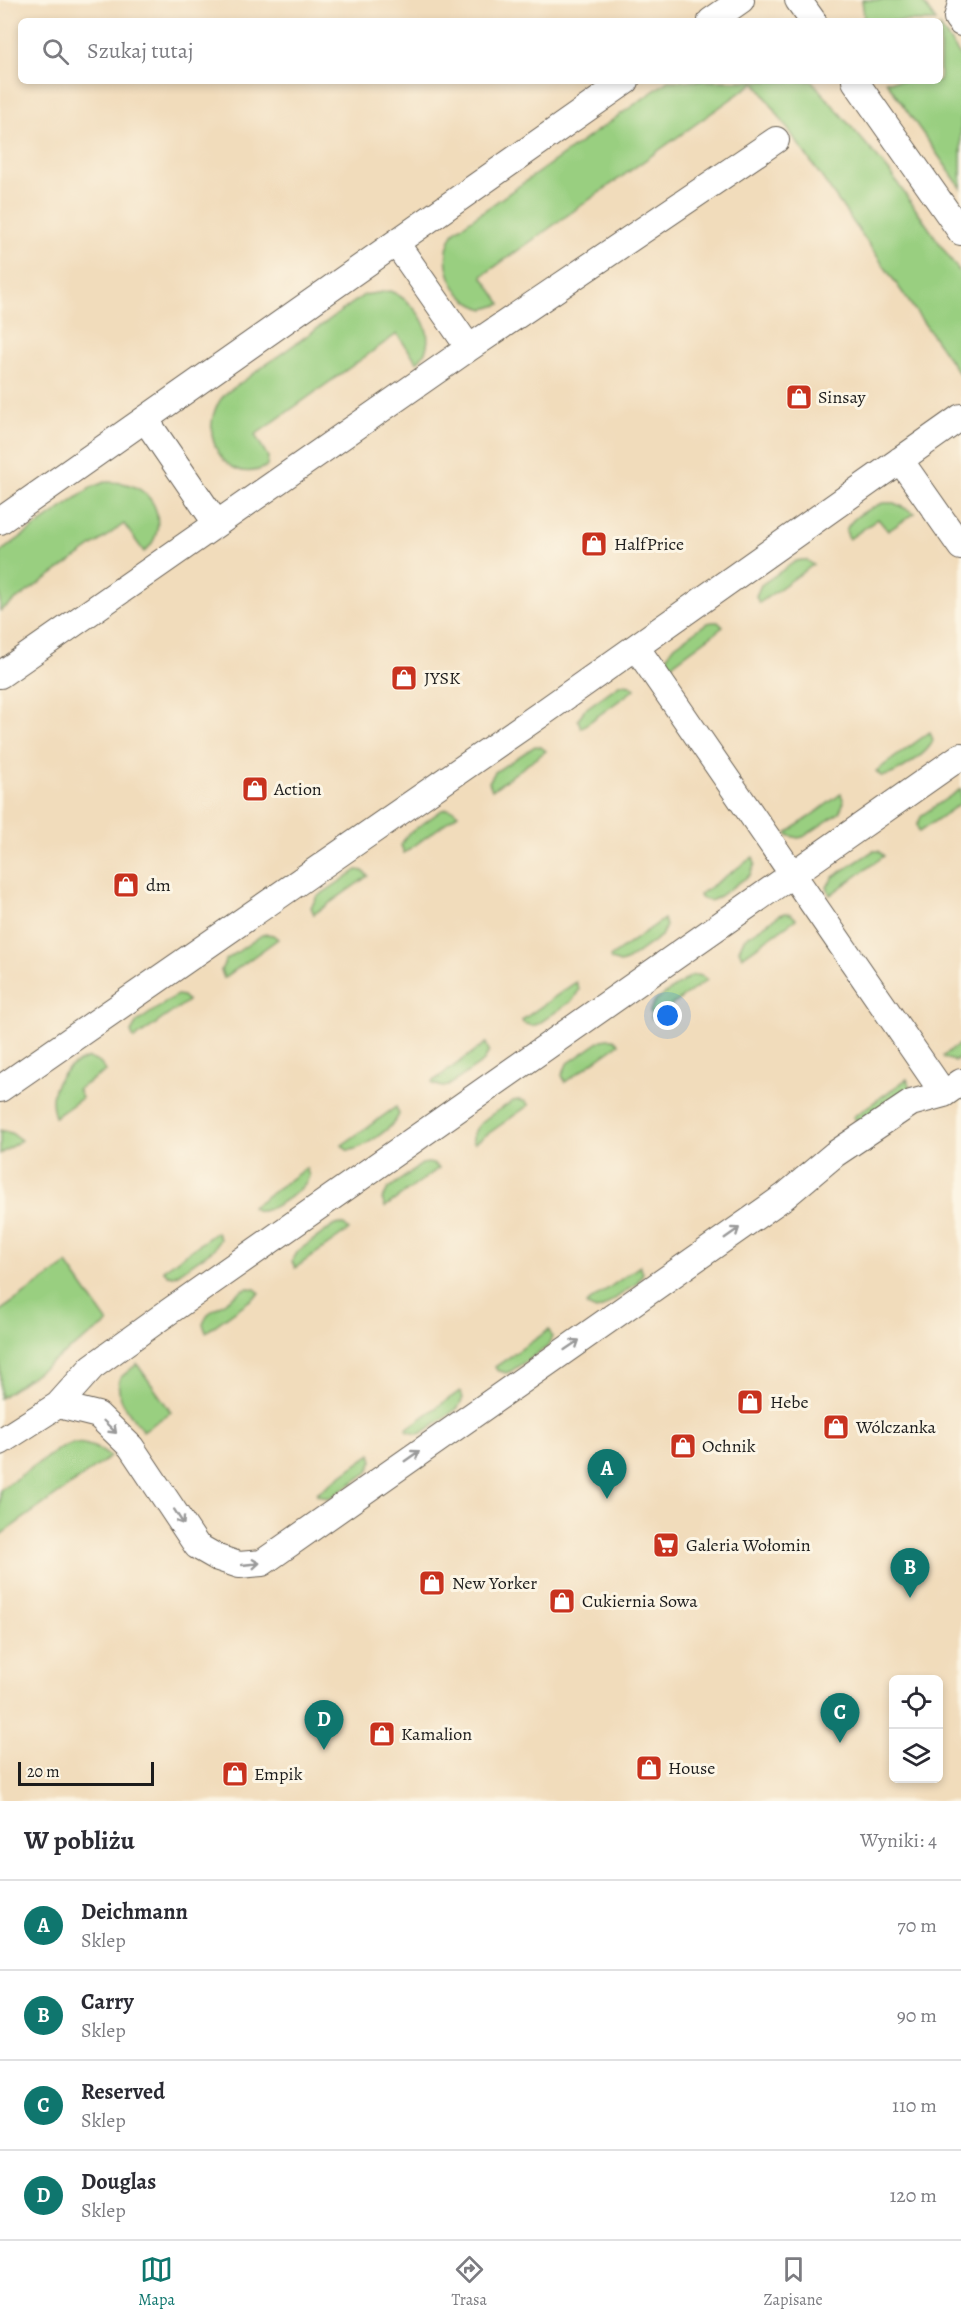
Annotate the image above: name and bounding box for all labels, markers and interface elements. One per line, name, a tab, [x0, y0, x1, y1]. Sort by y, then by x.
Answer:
search box	[18, 18, 943, 84]
icon: search	[39, 35, 72, 68]
text: Szukaj tutaj	[87, 36, 193, 66]
shop icon: Sinsay	[784, 382, 814, 412]
place label: Sinsay	[818, 385, 867, 409]
shop icon: HalfPrice	[579, 529, 609, 559]
place label: HalfPrice	[614, 532, 684, 556]
shop icon: JYSK	[389, 663, 419, 693]
place label: JYSK	[424, 666, 461, 690]
shop icon: Action	[240, 774, 270, 804]
place label: Action	[273, 777, 322, 801]
shop icon: dm	[111, 870, 141, 900]
place label: dm	[146, 873, 171, 897]
your location	[653, 1001, 682, 1030]
one-way arrow	[723, 1227, 740, 1239]
one-way arrow	[564, 1339, 580, 1351]
shop icon: Hebe	[735, 1387, 765, 1417]
place label: Hebe	[770, 1390, 808, 1414]
shop icon: Wólczanka	[821, 1412, 851, 1442]
place label: Wólczanka	[855, 1415, 937, 1439]
one-way arrow	[103, 1419, 118, 1434]
shop icon: Ochnik	[668, 1431, 698, 1461]
place label: Ochnik	[702, 1434, 756, 1458]
one-way arrow	[403, 1450, 419, 1462]
pin: A	[588, 1450, 626, 1499]
one-way arrow	[172, 1508, 185, 1525]
supermarket icon: Galeria Wołomin	[651, 1530, 681, 1560]
place label: Galeria Wołomin	[686, 1533, 811, 1557]
pin: B	[890, 1548, 930, 1598]
one-way arrow	[241, 1558, 261, 1569]
shop icon: New Yorker	[417, 1568, 447, 1598]
place label: New Yorker	[452, 1571, 537, 1595]
shop icon: Cukiernia Sowa	[547, 1586, 577, 1616]
place label: Cukiernia Sowa	[582, 1589, 698, 1613]
map controls	[889, 1675, 943, 1783]
button: locate	[889, 1675, 943, 1729]
pin: C	[820, 1694, 860, 1743]
pin: D	[304, 1700, 344, 1750]
shop icon: Kamalion	[367, 1719, 397, 1749]
place label: Kamalion	[401, 1722, 472, 1746]
button: layers	[889, 1729, 943, 1783]
shop icon: House	[634, 1753, 664, 1783]
place label: House	[668, 1756, 715, 1780]
scale bar	[18, 1759, 154, 1786]
shop icon: Empik	[220, 1759, 250, 1789]
text: 20 m	[27, 1761, 60, 1783]
place label: Empik	[254, 1762, 303, 1786]
text: W pobliżu	[24, 1823, 135, 1858]
text: Wyniki: 4	[860, 1827, 937, 1854]
text: Deichmann	[81, 1897, 188, 1927]
text: A	[37, 1912, 50, 1939]
text: 70 m	[897, 1912, 937, 1939]
text: Sklep	[81, 1927, 126, 1954]
text: Carry	[81, 1987, 134, 2017]
text: B	[37, 2002, 50, 2029]
text: 90 m	[897, 2002, 937, 2029]
text: Sklep	[81, 2017, 126, 2044]
text: Reserved	[81, 2077, 165, 2107]
text: C	[37, 2092, 50, 2119]
text: 110 m	[892, 2092, 937, 2119]
text: Sklep	[81, 2107, 126, 2134]
text: Douglas	[81, 2167, 156, 2197]
text: D	[37, 2182, 50, 2209]
text: 120 m	[889, 2182, 937, 2209]
text: Sklep	[81, 2197, 126, 2224]
tab: Mapa	[138, 2253, 175, 2311]
tab: Trasa	[451, 2253, 487, 2311]
tab: Zapisane	[763, 2253, 823, 2311]

